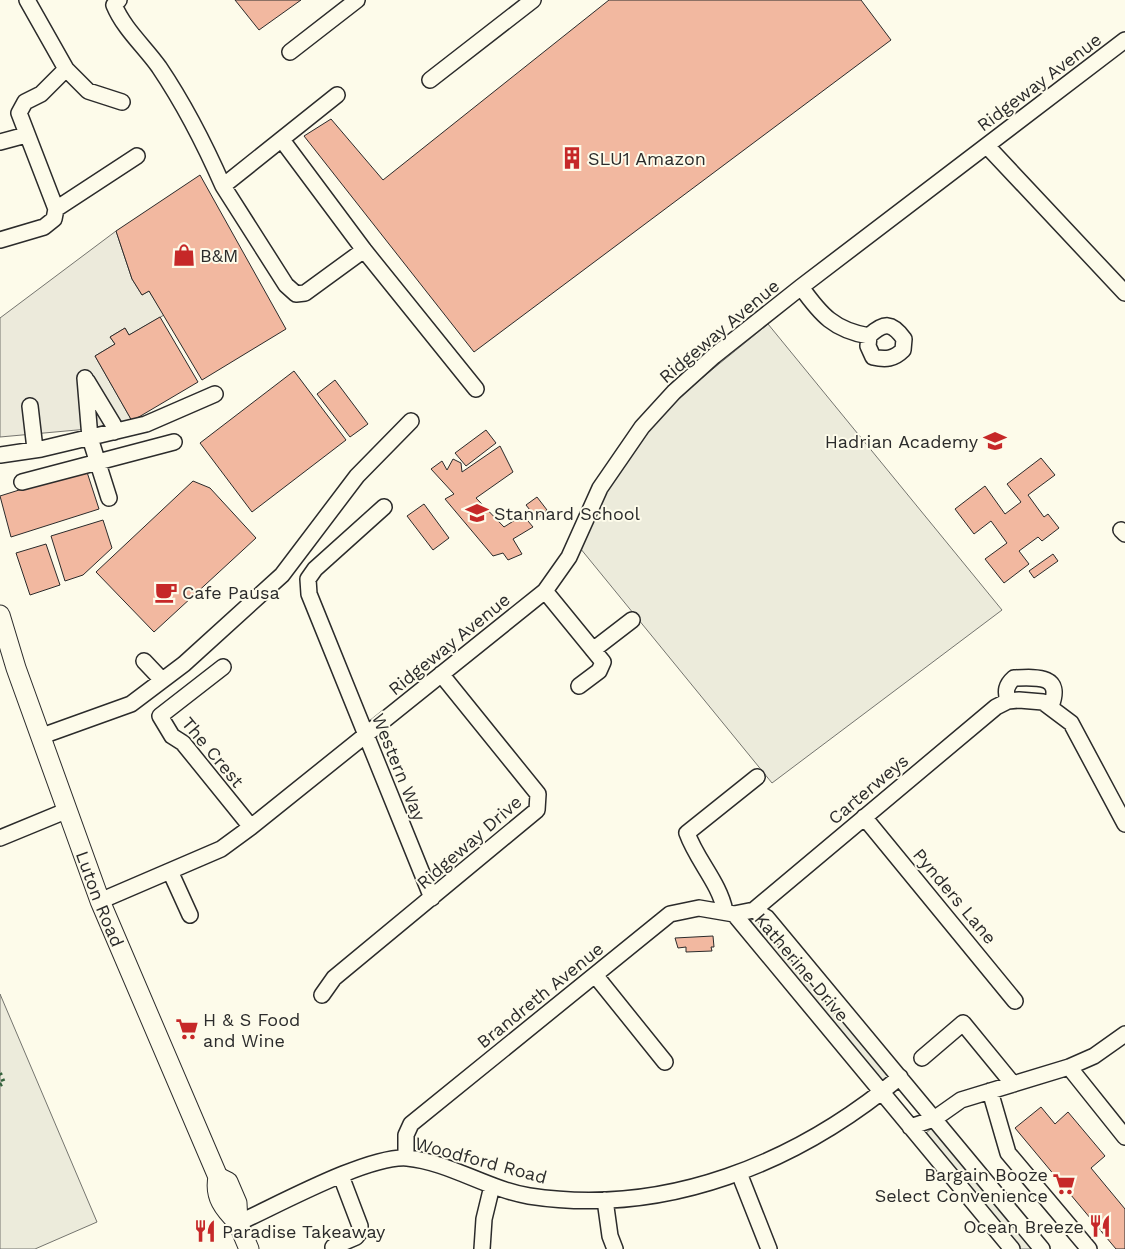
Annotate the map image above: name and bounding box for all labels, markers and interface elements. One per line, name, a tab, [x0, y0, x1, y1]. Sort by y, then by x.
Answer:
street label: Ridgeway Avenue	[973, 28, 1105, 136]
building icon: SLU1 Amazon	[559, 145, 585, 171]
place label: SLU1 Amazon	[588, 148, 706, 169]
shop icon: B&M	[171, 242, 197, 268]
place label: B&M	[200, 245, 238, 266]
street label: Ridgeway Avenue	[655, 275, 783, 387]
school or university icon: Hadrian Academy	[982, 428, 1008, 454]
place label: Hadrian Academy	[825, 431, 979, 452]
school or university icon: Stannard School	[464, 500, 490, 526]
place label: Stannard School	[494, 503, 641, 524]
cafe icon: Cafe Pausa	[153, 579, 179, 605]
place label: Cafe Pausa	[182, 582, 280, 603]
street label: Ridgeway Avenue	[384, 589, 514, 699]
street label: Western Way	[368, 710, 430, 825]
street label: The Crest	[178, 713, 249, 792]
street label: Carterweys	[824, 750, 912, 828]
street label: Ridgeway Drive	[412, 791, 526, 893]
street label: Pynders Lane	[909, 844, 1001, 948]
street label: Luton Road	[72, 848, 129, 950]
street label: Katherine Drive	[751, 909, 853, 1025]
street label: Brandreth Avenue	[473, 938, 607, 1052]
place label: H & S Food and Wine	[203, 1009, 300, 1051]
supermarket icon: H & S Food and Wine	[174, 1016, 200, 1042]
street label: Woodford Road	[413, 1132, 549, 1188]
place label: Bargain Booze Select Convenience	[875, 1164, 1048, 1206]
supermarket icon: Bargain Booze Select Convenience	[1051, 1171, 1077, 1197]
restaurant icon: Ocean Breeze	[1087, 1213, 1113, 1239]
place label: Ocean Breeze	[963, 1216, 1084, 1237]
restaurant icon: Paradise Takeaway	[192, 1218, 218, 1244]
place label: Paradise Takeaway	[222, 1221, 386, 1242]

